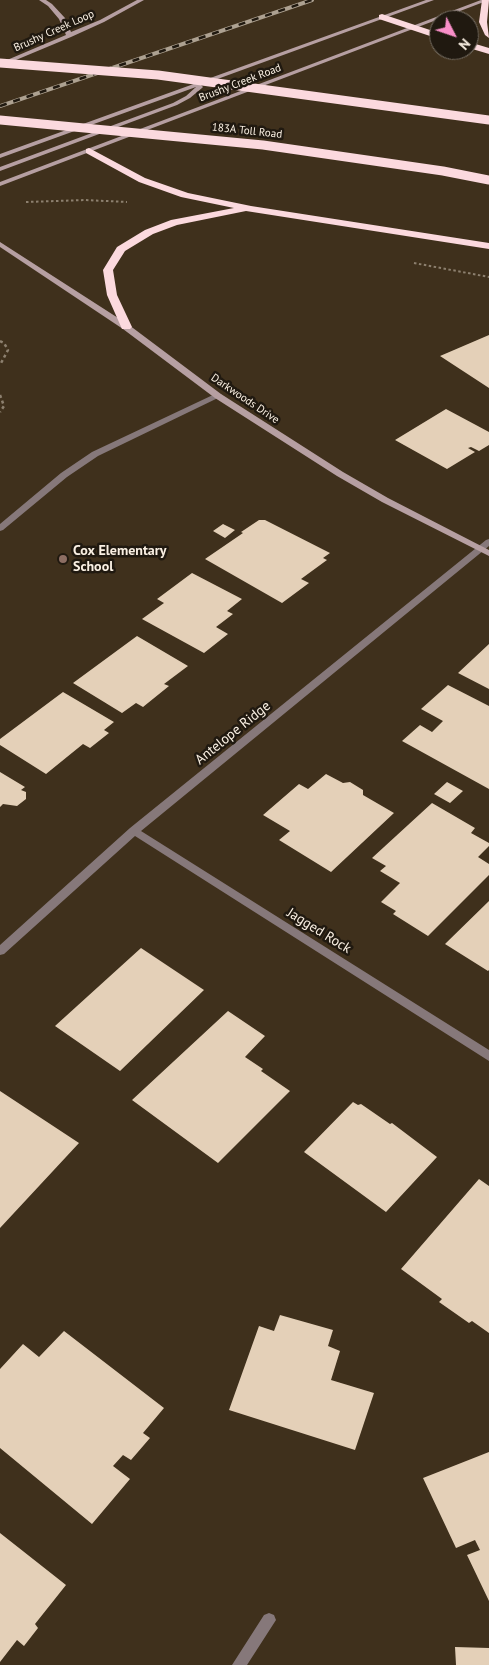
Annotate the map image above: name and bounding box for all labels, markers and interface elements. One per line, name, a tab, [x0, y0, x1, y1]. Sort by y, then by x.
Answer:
street label: Brushy Creek Loop	[12, 7, 96, 55]
north arrow	[429, 10, 479, 60]
text: N	[455, 35, 474, 54]
street label: Brushy Creek Road	[197, 61, 283, 105]
street label: 183A Toll Road	[211, 121, 283, 141]
street label: Darkwoods Drive	[208, 371, 282, 427]
place label: Cox Elementary School	[73, 543, 166, 576]
marker: Cox Elementary School	[57, 553, 69, 565]
street label: Antelope Ridge	[192, 698, 274, 768]
street label: Jagged Rock	[284, 905, 354, 957]

